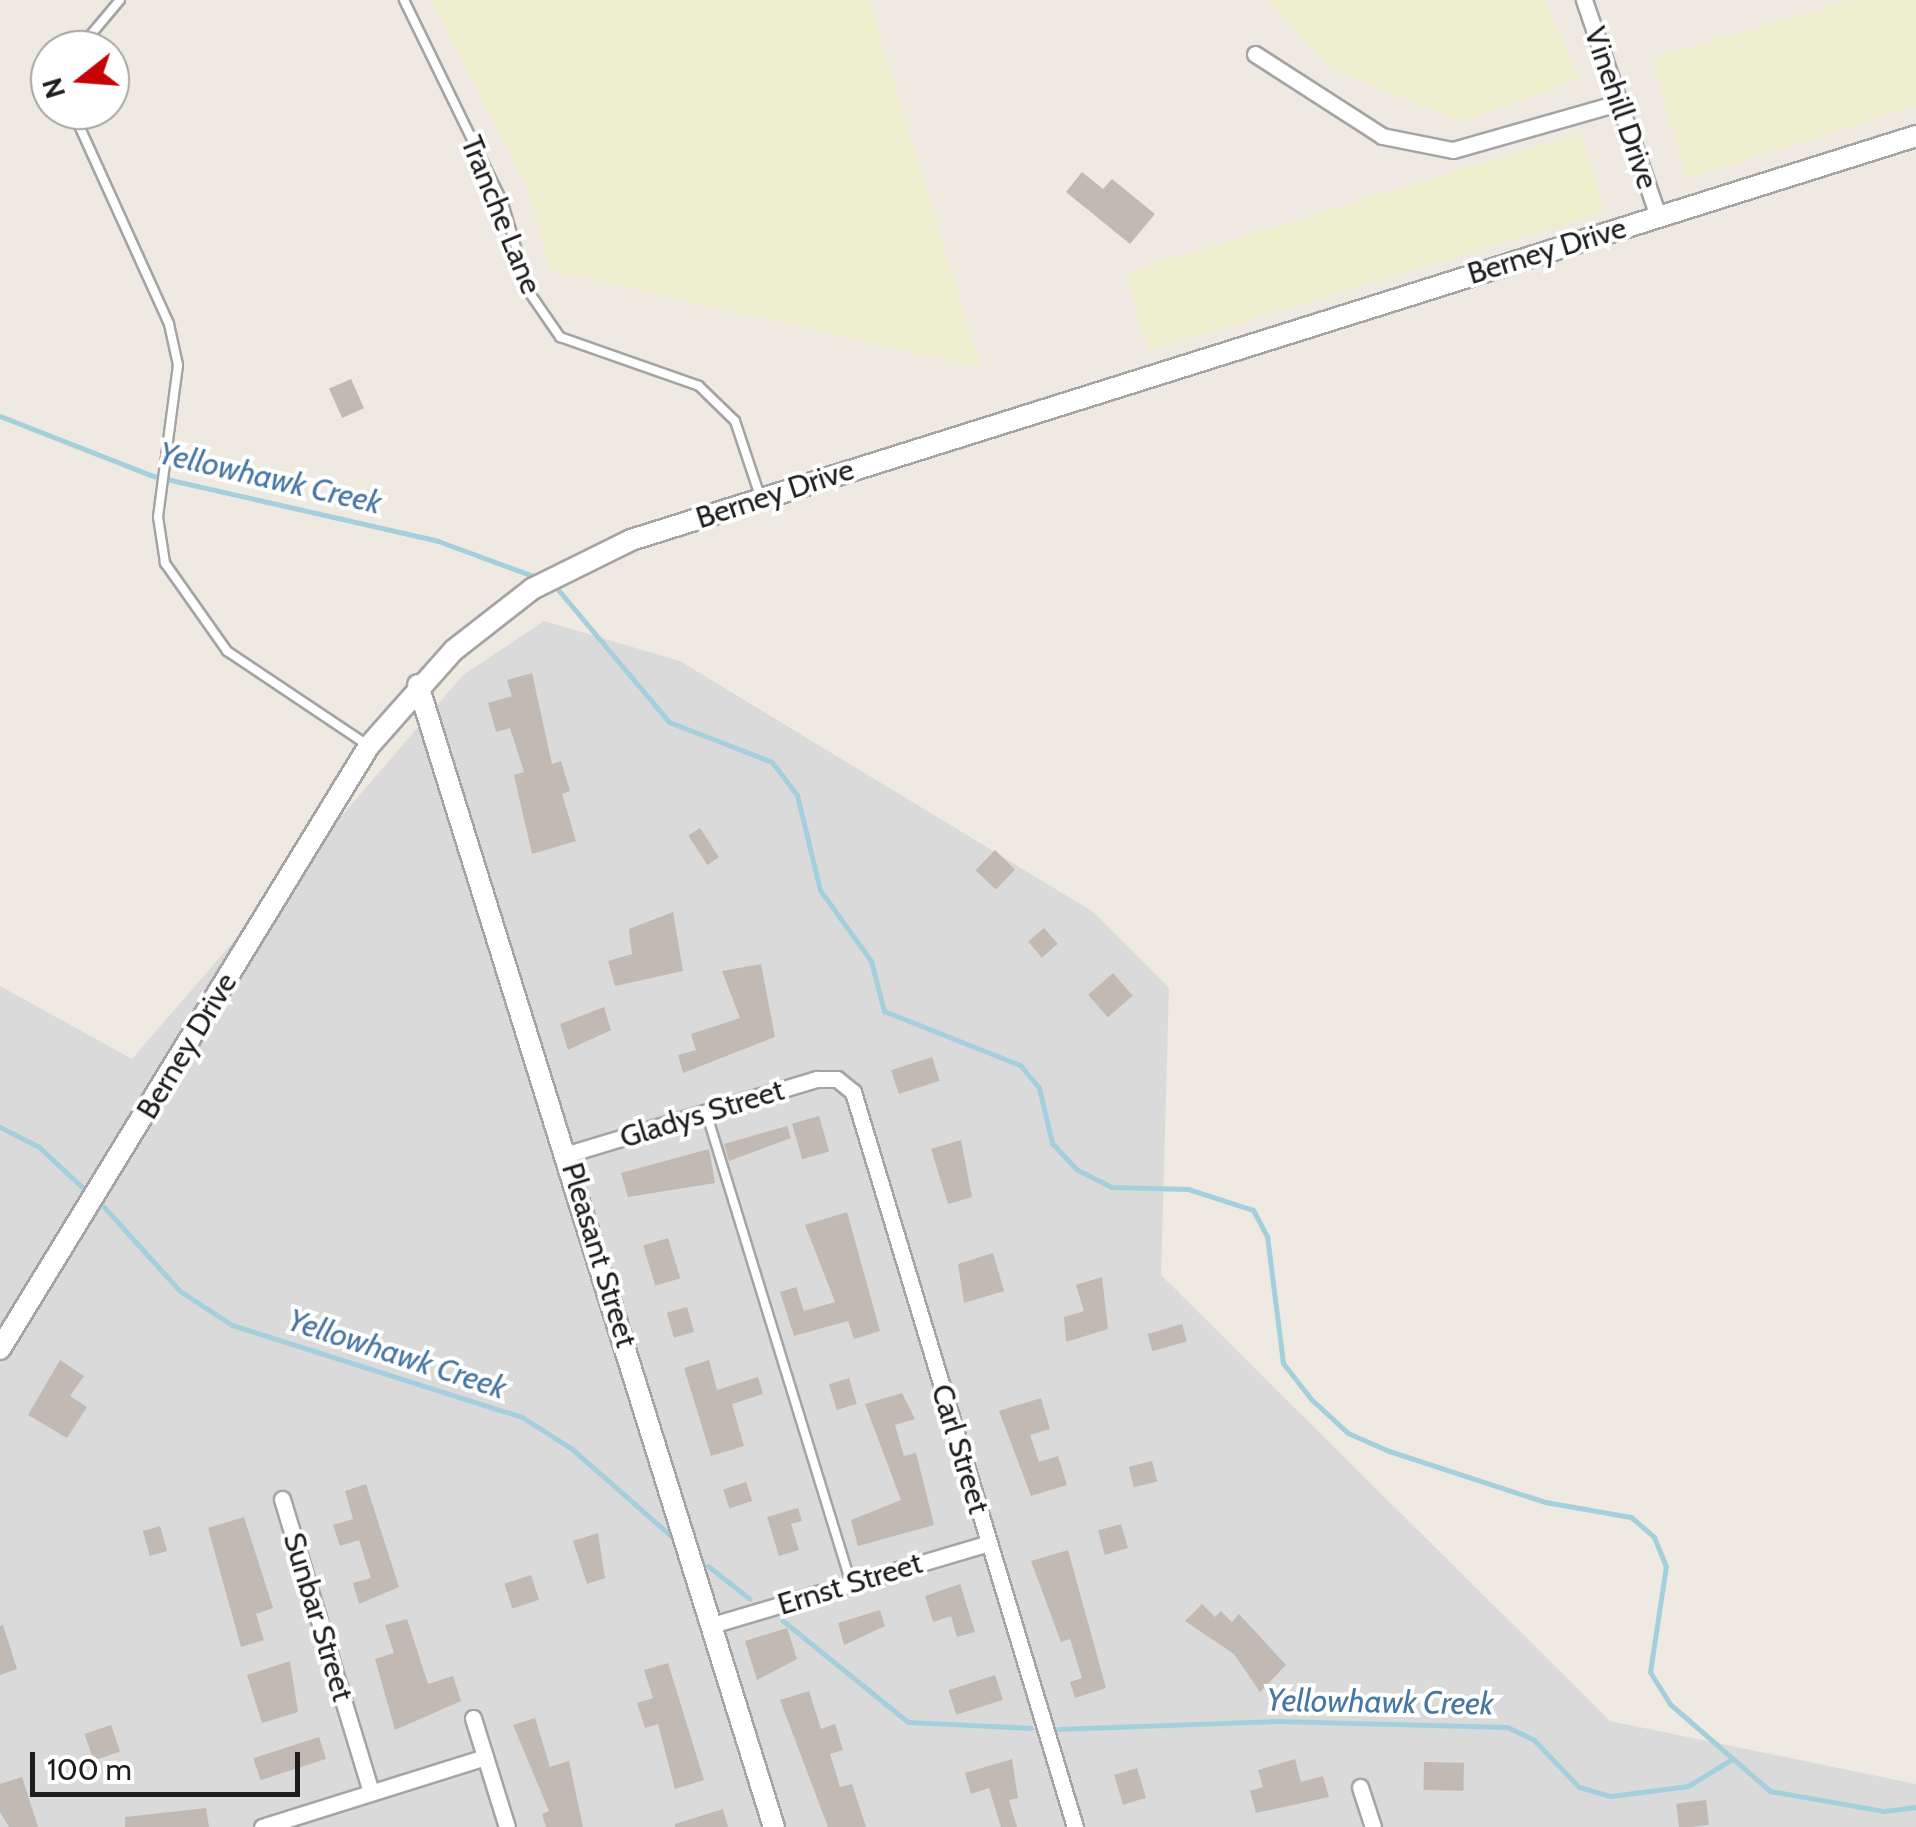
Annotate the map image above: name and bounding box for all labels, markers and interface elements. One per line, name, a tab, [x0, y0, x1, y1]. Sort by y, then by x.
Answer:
street label: Vinehill Drive	[1576, 22, 1666, 194]
north arrow	[30, 30, 130, 130]
text: N	[34, 74, 72, 103]
street label: Tranche Lane	[453, 131, 549, 299]
street label: Berney Drive	[1463, 210, 1631, 292]
water label: Yellowhawk Creek	[155, 434, 385, 522]
street label: Berney Drive	[691, 452, 859, 536]
street label: Berney Drive	[129, 966, 245, 1126]
street label: Gladys Street	[616, 1072, 788, 1156]
street label: Pleasant Street	[554, 1158, 644, 1352]
water label: Yellowhawk Creek	[283, 1301, 511, 1407]
street label: Carl Street	[923, 1380, 997, 1518]
street label: Sunbar Street	[275, 1528, 361, 1706]
street label: Ernst Street	[774, 1545, 926, 1623]
water label: Yellowhawk Creek	[1266, 1681, 1494, 1723]
scale bar	[35, 1732, 305, 1794]
text: 100 m	[47, 1751, 132, 1788]

